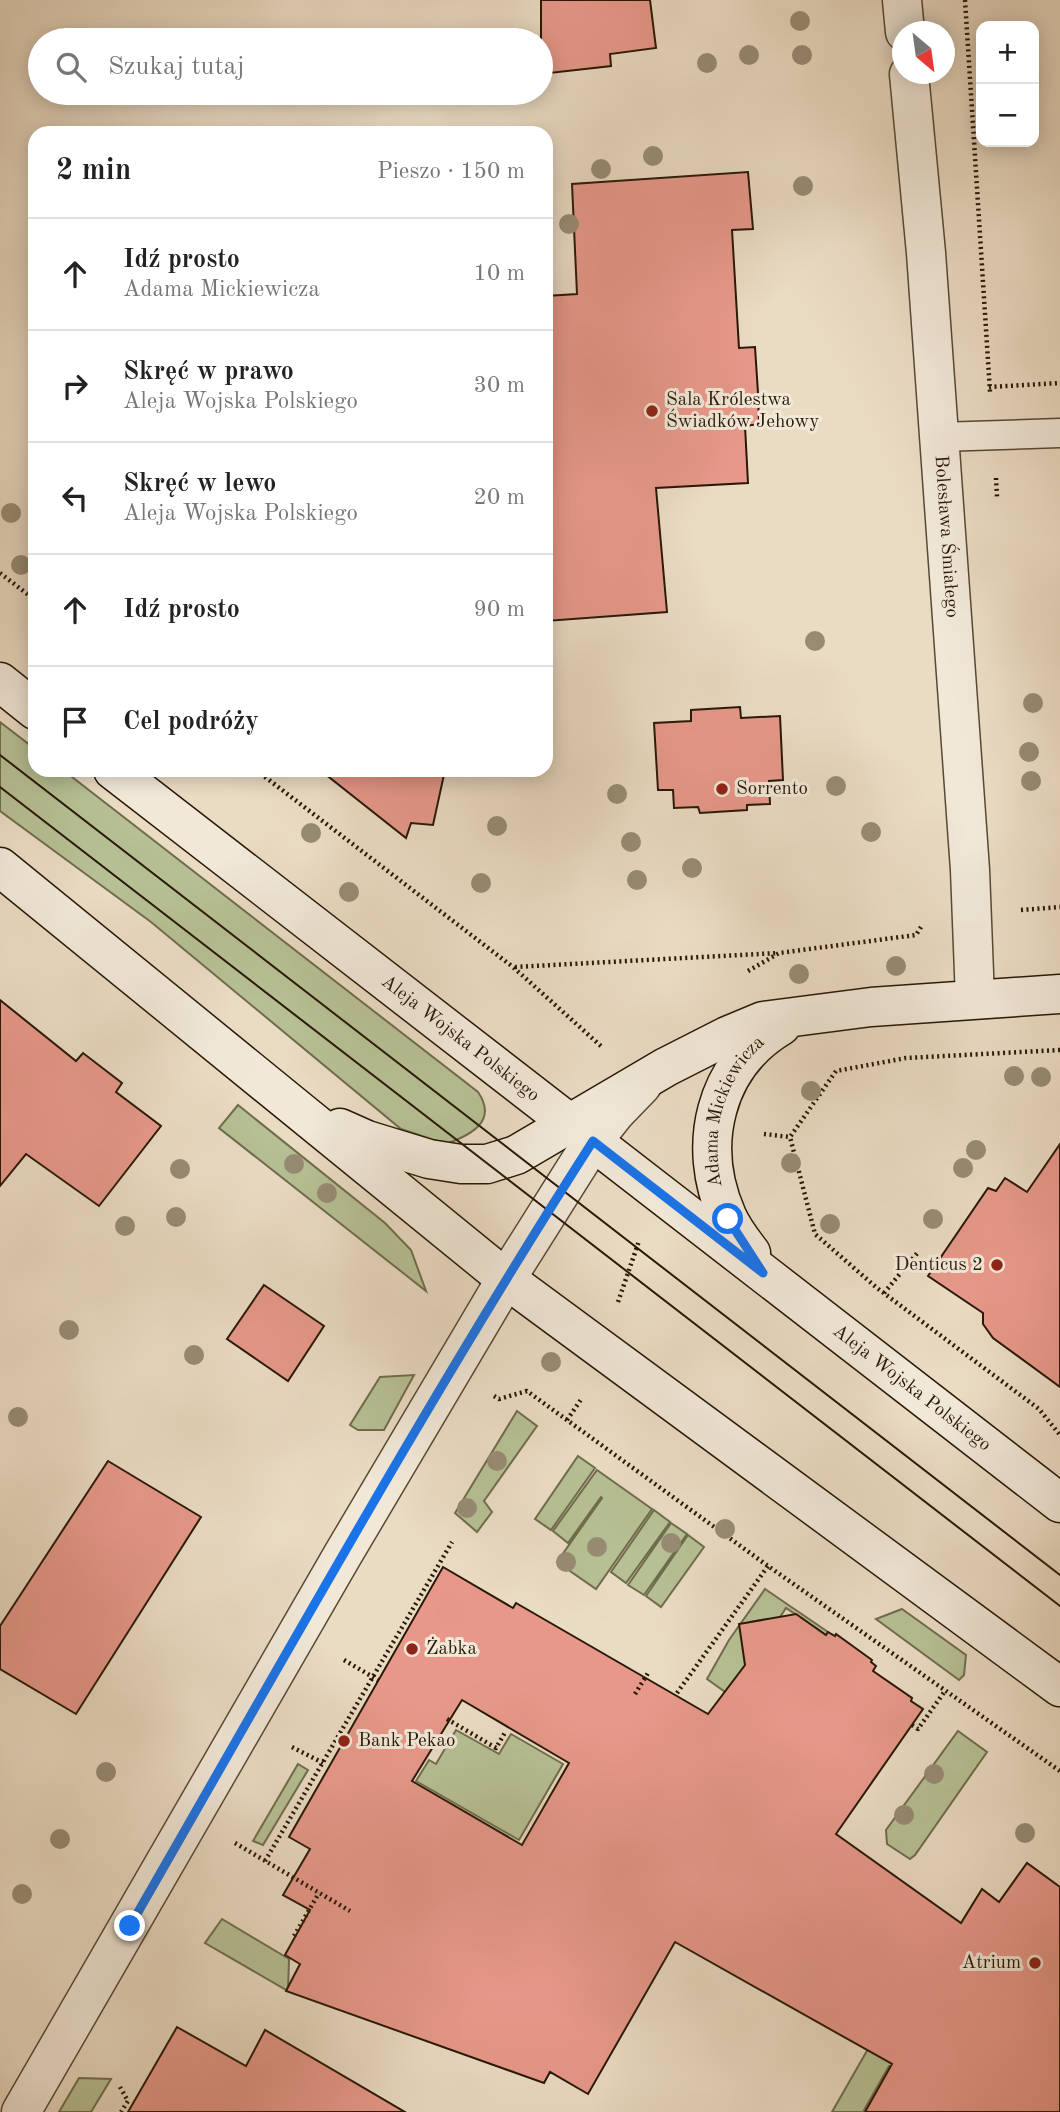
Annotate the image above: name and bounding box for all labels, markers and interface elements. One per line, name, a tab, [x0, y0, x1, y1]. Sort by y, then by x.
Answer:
north arrow	[892, 21, 955, 84]
map controls	[976, 21, 1039, 147]
button: +	[976, 21, 1039, 84]
search box	[28, 28, 553, 105]
icon: search	[52, 48, 90, 86]
text: Szukaj tutaj	[108, 54, 245, 80]
button: −	[976, 84, 1039, 147]
text: 2 min	[56, 156, 131, 186]
text: Pieszo · 150 m	[377, 160, 525, 183]
text: Idź prosto	[123, 247, 240, 273]
icon: ahead	[56, 255, 94, 293]
text: 10 m	[474, 262, 525, 285]
text: Adama Mickiewicza	[123, 278, 320, 301]
text: Skręć w prawo	[123, 359, 294, 385]
icon: right	[56, 367, 94, 405]
text: 30 m	[474, 374, 525, 397]
text: Aleja Wojska Polskiego	[123, 390, 358, 413]
place label: Sala Królestwa Świadków Jehowy	[666, 391, 819, 432]
marker: Sala Królestwa Świadków Jehowy	[644, 403, 660, 419]
street label: Bolesława Śmiałego	[931, 455, 962, 618]
text: Skręć w lewo	[123, 471, 276, 497]
icon: left	[56, 479, 94, 517]
text: 20 m	[474, 486, 525, 509]
text: Aleja Wojska Polskiego	[123, 502, 358, 525]
icon: ahead	[56, 591, 94, 629]
text: Idź prosto	[123, 597, 240, 623]
text: 90 m	[474, 598, 525, 621]
icon: arrive	[56, 703, 94, 741]
text: Cel podróży	[123, 709, 259, 735]
place label: Sorrento	[736, 780, 808, 799]
marker: Sorrento	[714, 781, 730, 797]
street label: Aleja Wojska Polskiego	[377, 972, 543, 1106]
street label: Adama Mickiewicza	[703, 1032, 769, 1189]
route start	[712, 1203, 743, 1234]
place label: Denticus 2	[894, 1256, 983, 1275]
marker: Denticus 2	[989, 1257, 1005, 1273]
street label: Aleja Wojska Polskiego	[829, 1321, 994, 1455]
place label: Żabka	[426, 1637, 477, 1659]
marker: Żabka	[404, 1641, 420, 1657]
place label: Bank Pekao	[358, 1732, 455, 1751]
marker: Bank Pekao	[336, 1733, 352, 1749]
route end	[114, 1910, 145, 1941]
place label: Atrium	[962, 1954, 1021, 1973]
marker: Atrium	[1027, 1955, 1043, 1971]

